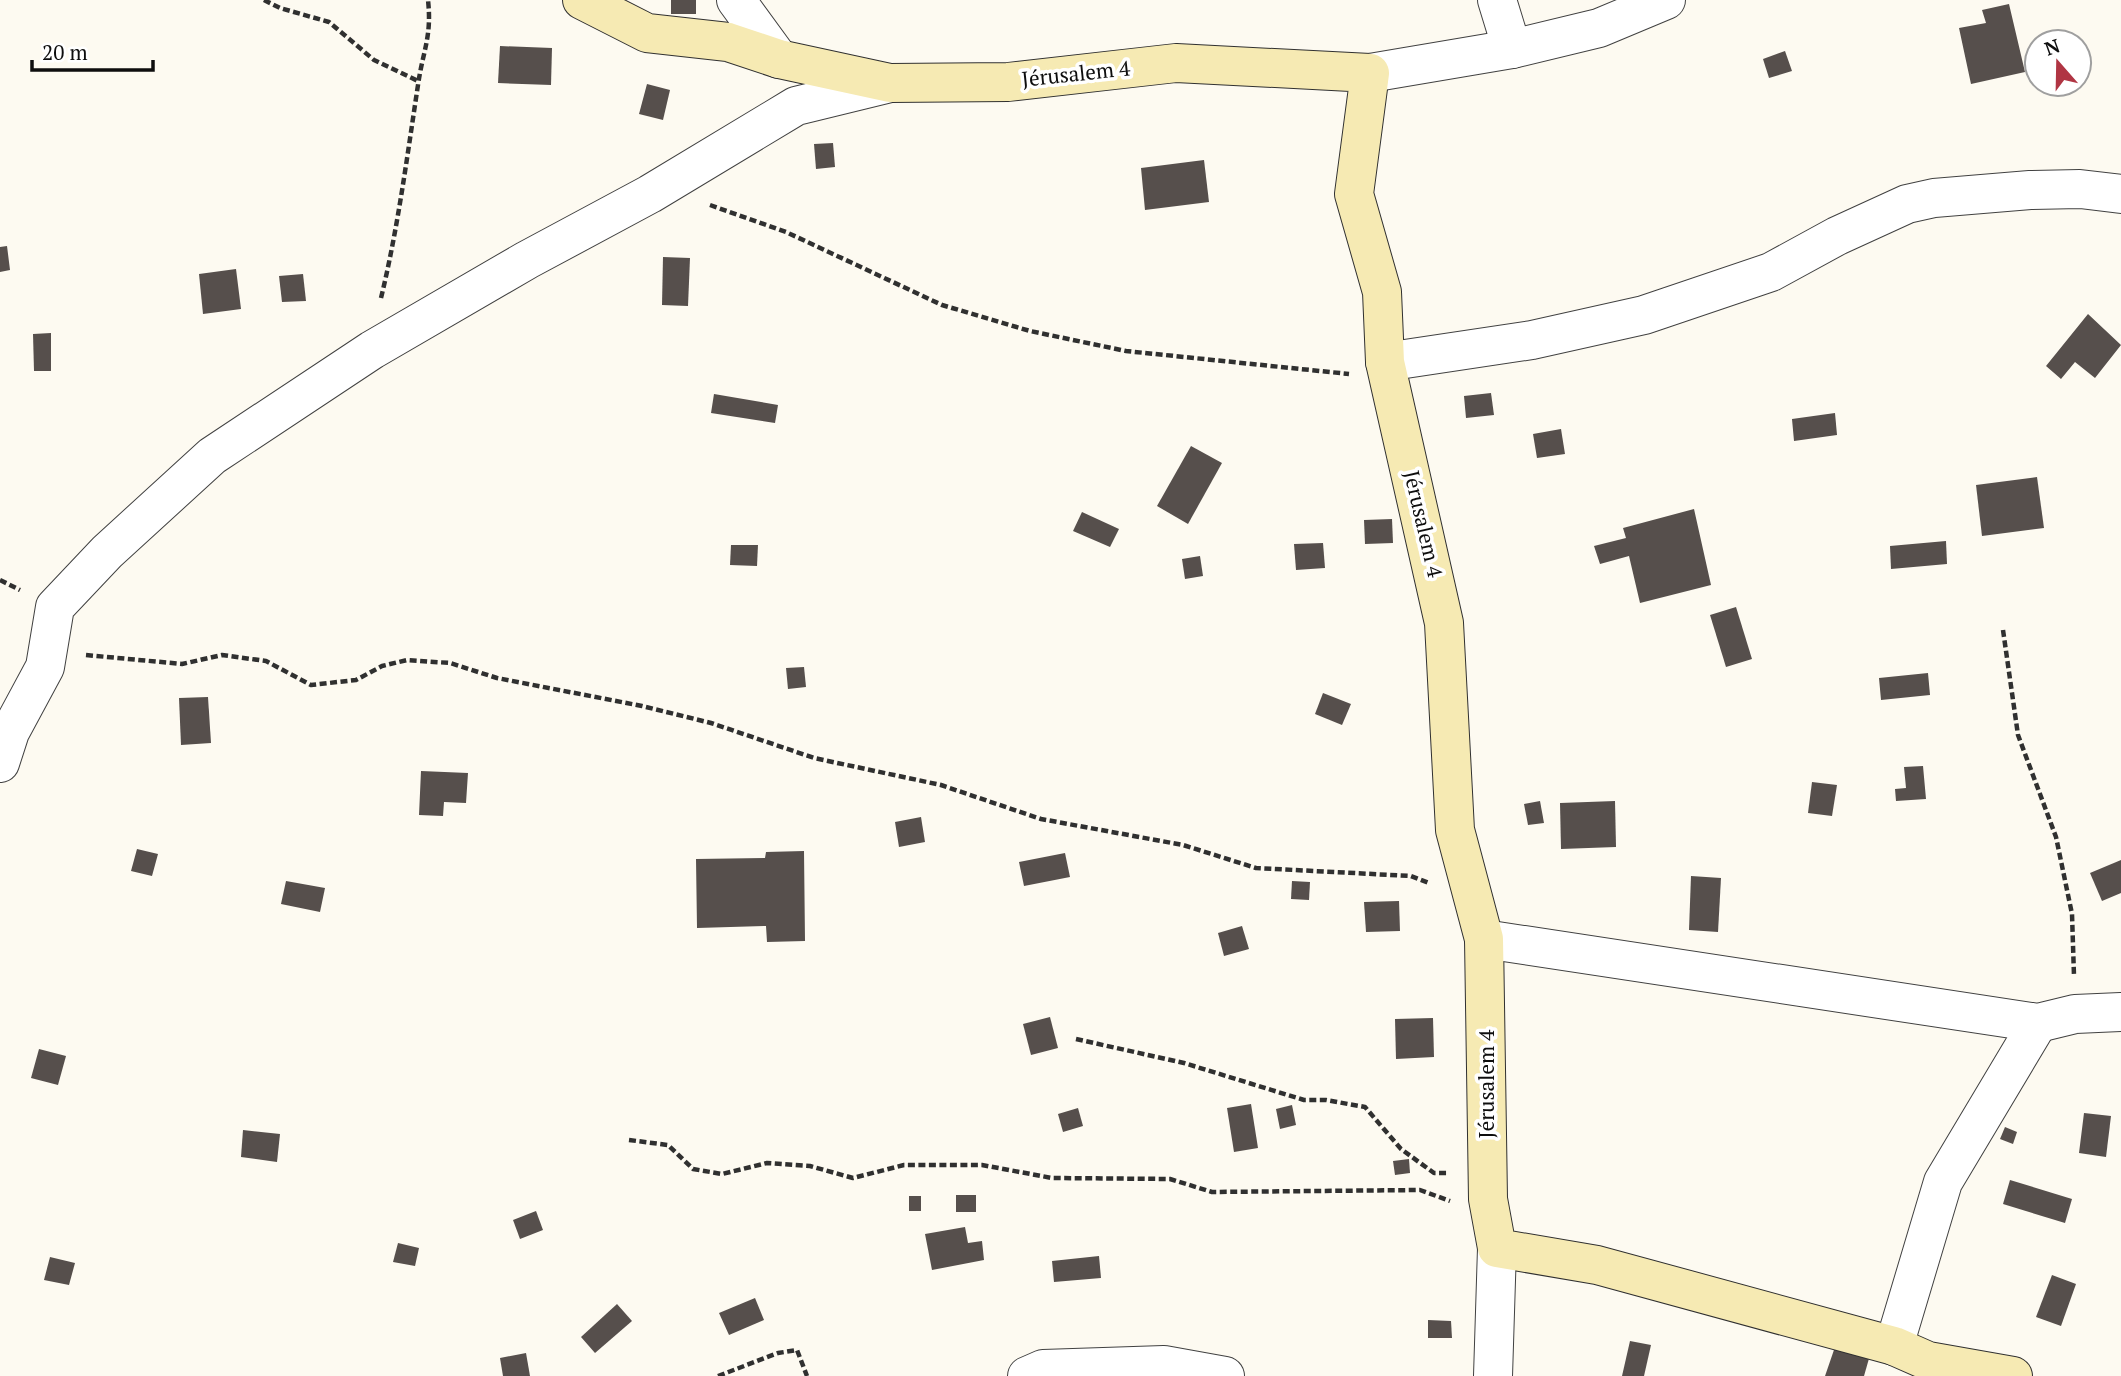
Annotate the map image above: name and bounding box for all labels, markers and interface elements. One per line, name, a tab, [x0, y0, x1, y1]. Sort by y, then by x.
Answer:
scale bar	[32, 28, 152, 72]
north arrow	[2023, 28, 2093, 98]
text: N	[2041, 32, 2064, 61]
text: 20 m	[42, 38, 88, 66]
street label: Jérusalem 4	[1020, 53, 1132, 93]
street label: Jérusalem 4	[1398, 468, 1450, 581]
street label: Jérusalem 4	[1472, 1029, 1500, 1138]

